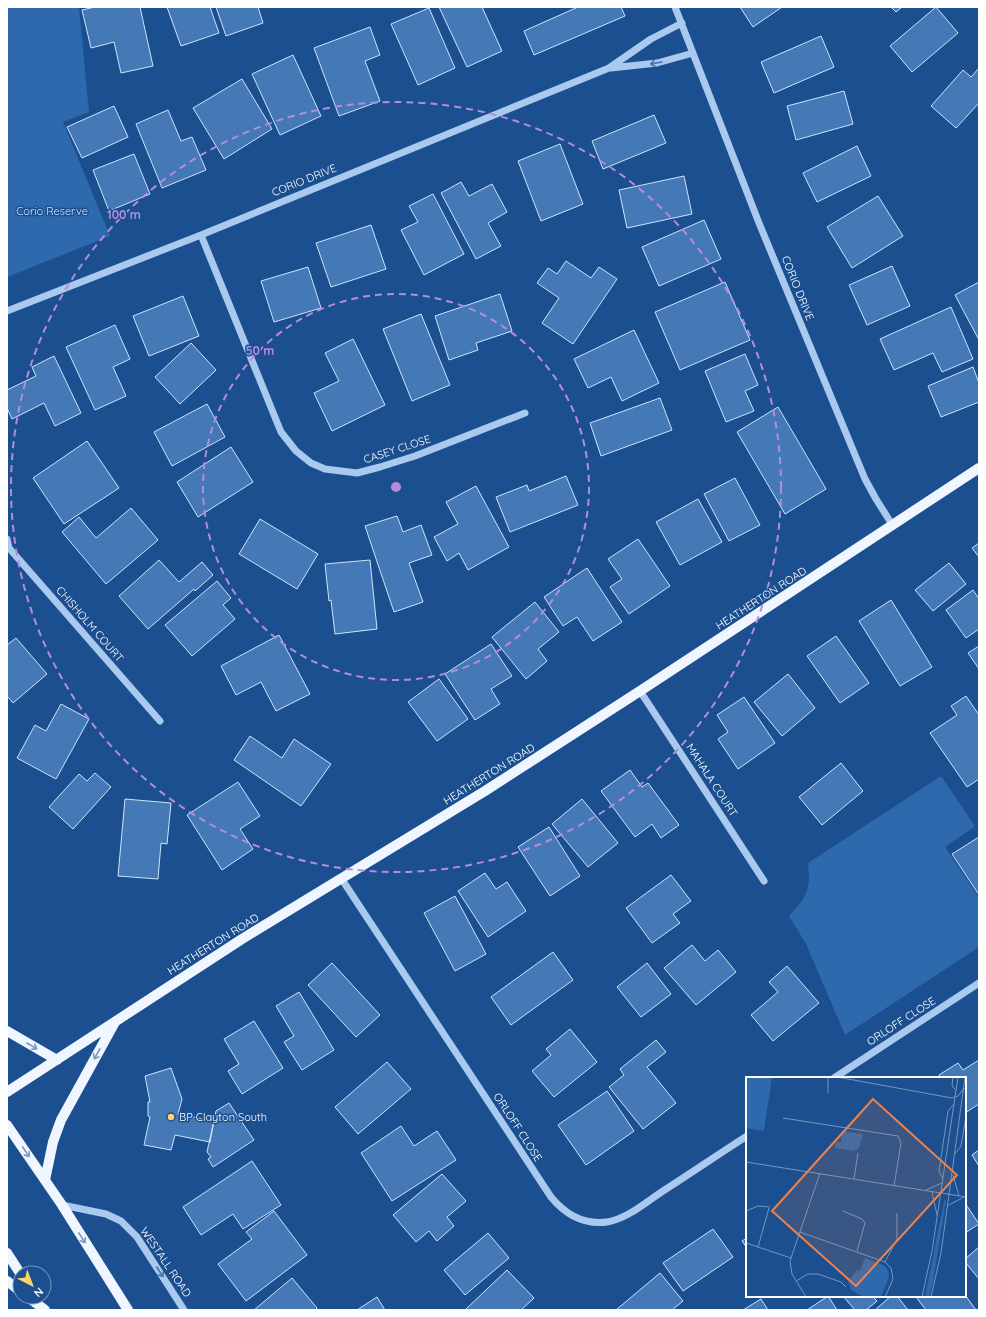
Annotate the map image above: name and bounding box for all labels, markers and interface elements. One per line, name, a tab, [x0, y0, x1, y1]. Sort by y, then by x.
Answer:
one-way arrow	[649, 59, 662, 67]
street label: CORIO DRIVE	[270, 161, 338, 199]
park label: Corio Reserve	[16, 204, 88, 218]
text: 100 m	[107, 207, 141, 222]
street label: CORIO DRIVE	[779, 254, 817, 322]
text: 50 m	[246, 343, 274, 358]
street label: CASEY CLOSE	[362, 432, 432, 466]
centre of rings	[389, 480, 403, 494]
street label: HEATHERTON ROAD	[713, 563, 809, 633]
street label: CHISHOLM COURT	[53, 583, 127, 665]
street label: HEATHERTON ROAD	[441, 740, 537, 808]
street label: MAHALA COURT	[683, 741, 741, 820]
street label: HEATHERTON ROAD	[165, 910, 261, 978]
street label: ORLOFF CLOSE	[864, 994, 938, 1048]
one-way arrow	[26, 1042, 38, 1050]
one-way arrow	[93, 1048, 101, 1060]
inset map	[746, 1077, 966, 1297]
street label: ORLOFF CLOSE	[491, 1090, 545, 1164]
place label: BP Clayton South	[179, 1110, 267, 1124]
marker: BP Clayton South	[166, 1112, 176, 1122]
one-way arrow	[22, 1147, 31, 1158]
street label: WESTALL ROAD	[137, 1224, 195, 1300]
one-way arrow	[79, 1232, 87, 1244]
north arrow	[12, 1265, 52, 1305]
one-way arrow	[156, 1266, 164, 1277]
text: N	[31, 1285, 46, 1300]

